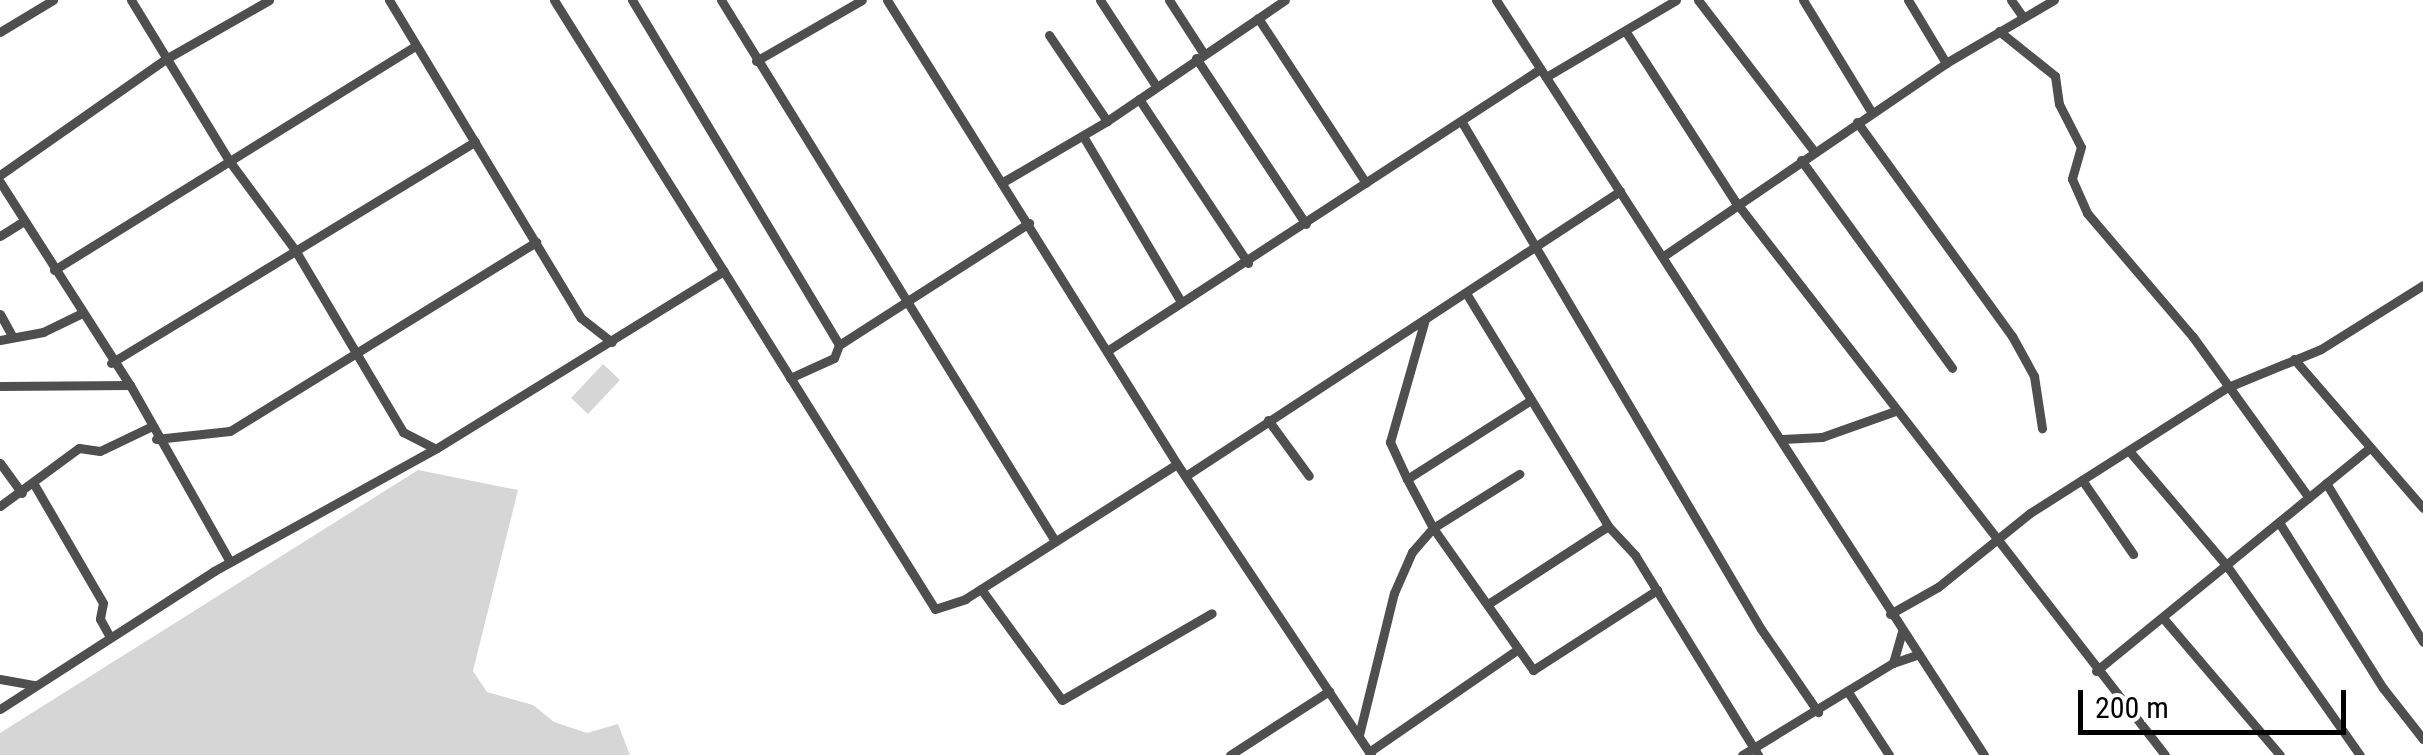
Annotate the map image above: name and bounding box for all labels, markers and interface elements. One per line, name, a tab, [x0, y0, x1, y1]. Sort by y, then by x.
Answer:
scale bar	[2083, 670, 2350, 732]
text: 200 m	[2095, 690, 2169, 725]

